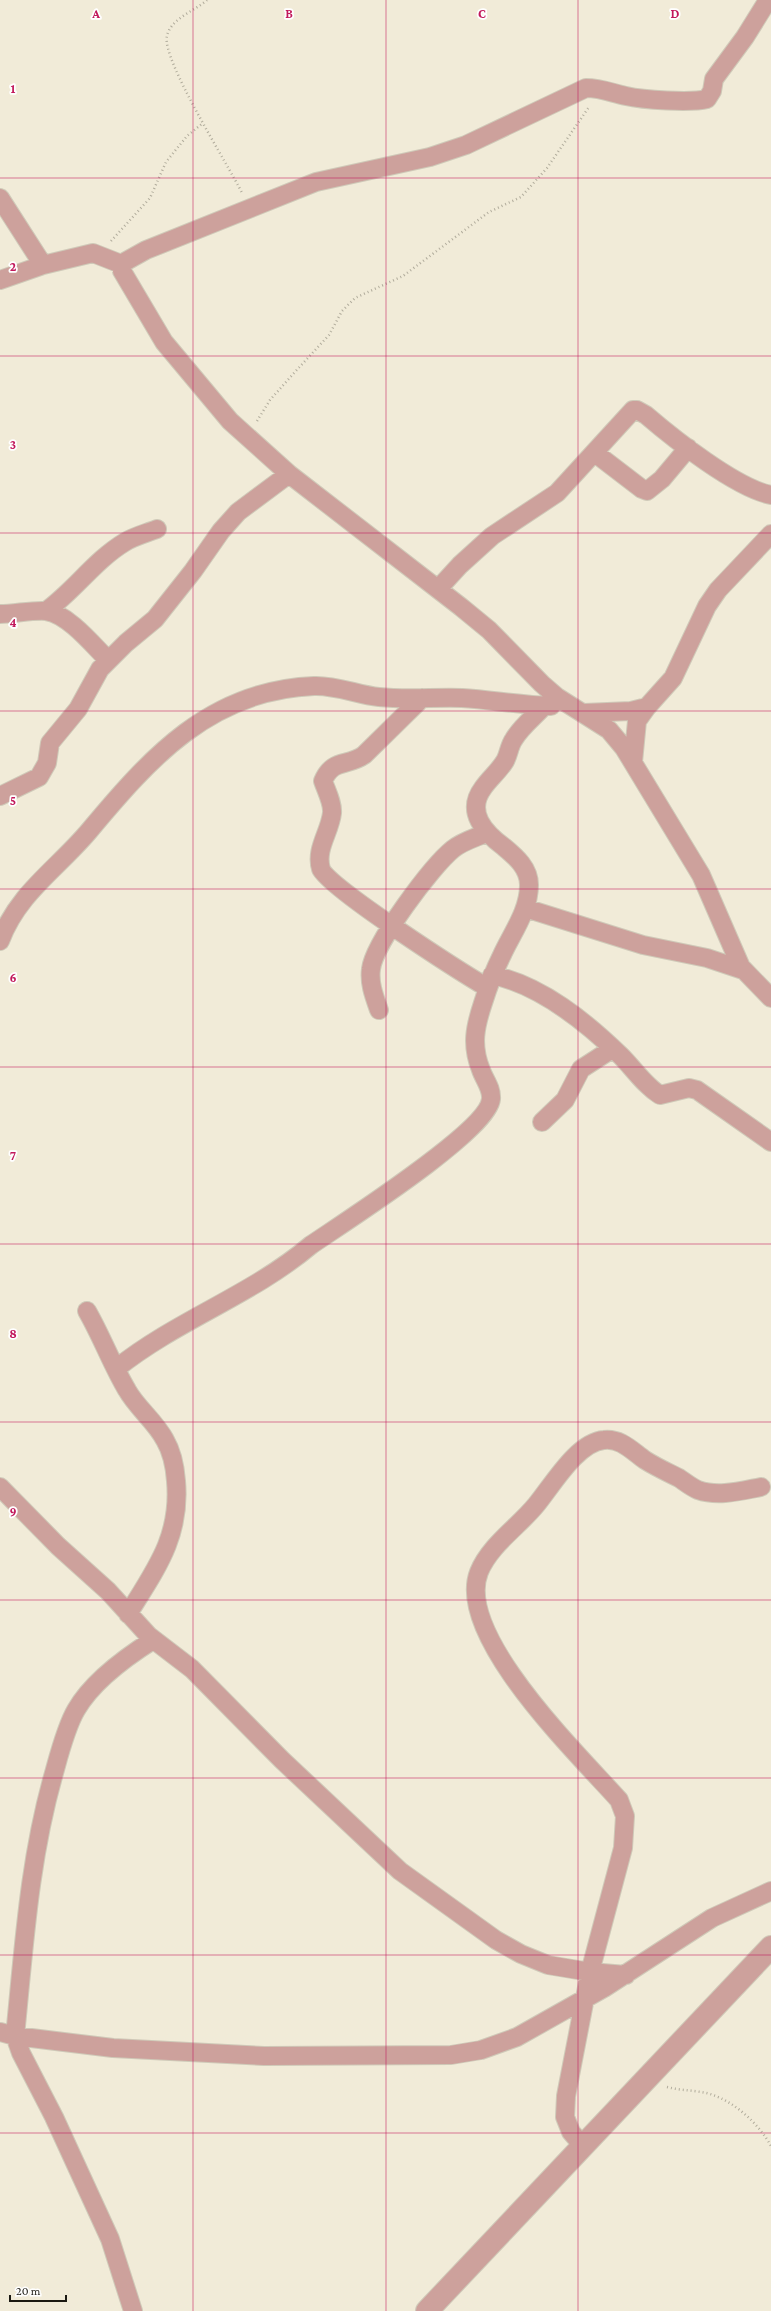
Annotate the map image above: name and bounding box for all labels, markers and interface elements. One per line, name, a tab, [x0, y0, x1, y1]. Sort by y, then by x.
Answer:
text: A	[91, 6, 100, 21]
text: B	[285, 6, 293, 21]
text: C	[478, 6, 486, 21]
text: D	[671, 6, 680, 21]
text: 1	[11, 81, 16, 96]
text: 2	[10, 259, 17, 274]
text: 3	[10, 437, 16, 452]
text: 4	[9, 615, 17, 630]
text: 5	[10, 793, 16, 808]
text: 6	[9, 970, 17, 985]
text: 7	[10, 1148, 16, 1163]
text: 8	[9, 1326, 17, 1341]
text: 9	[9, 1504, 17, 1519]
scale bar	[10, 2277, 66, 2303]
text: 20 m	[16, 2284, 41, 2298]

